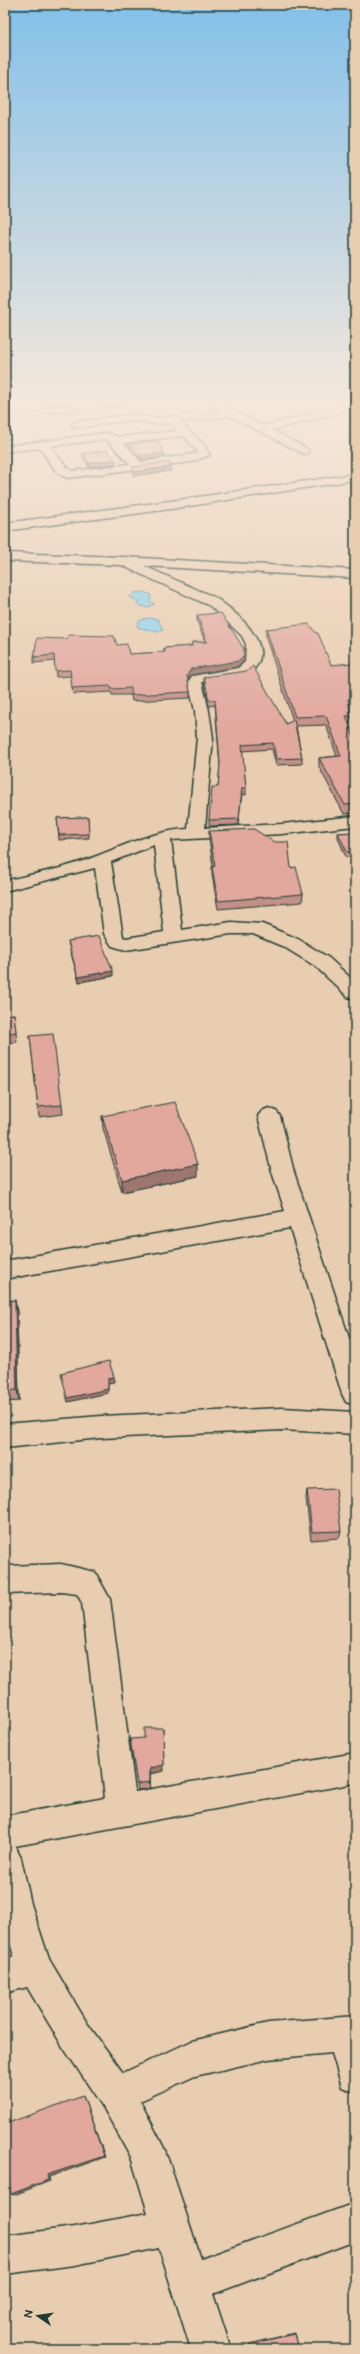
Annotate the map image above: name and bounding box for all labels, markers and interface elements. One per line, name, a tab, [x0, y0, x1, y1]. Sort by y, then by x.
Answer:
north arrow	[18, 2296, 58, 2336]
text: N	[21, 2308, 36, 2319]

